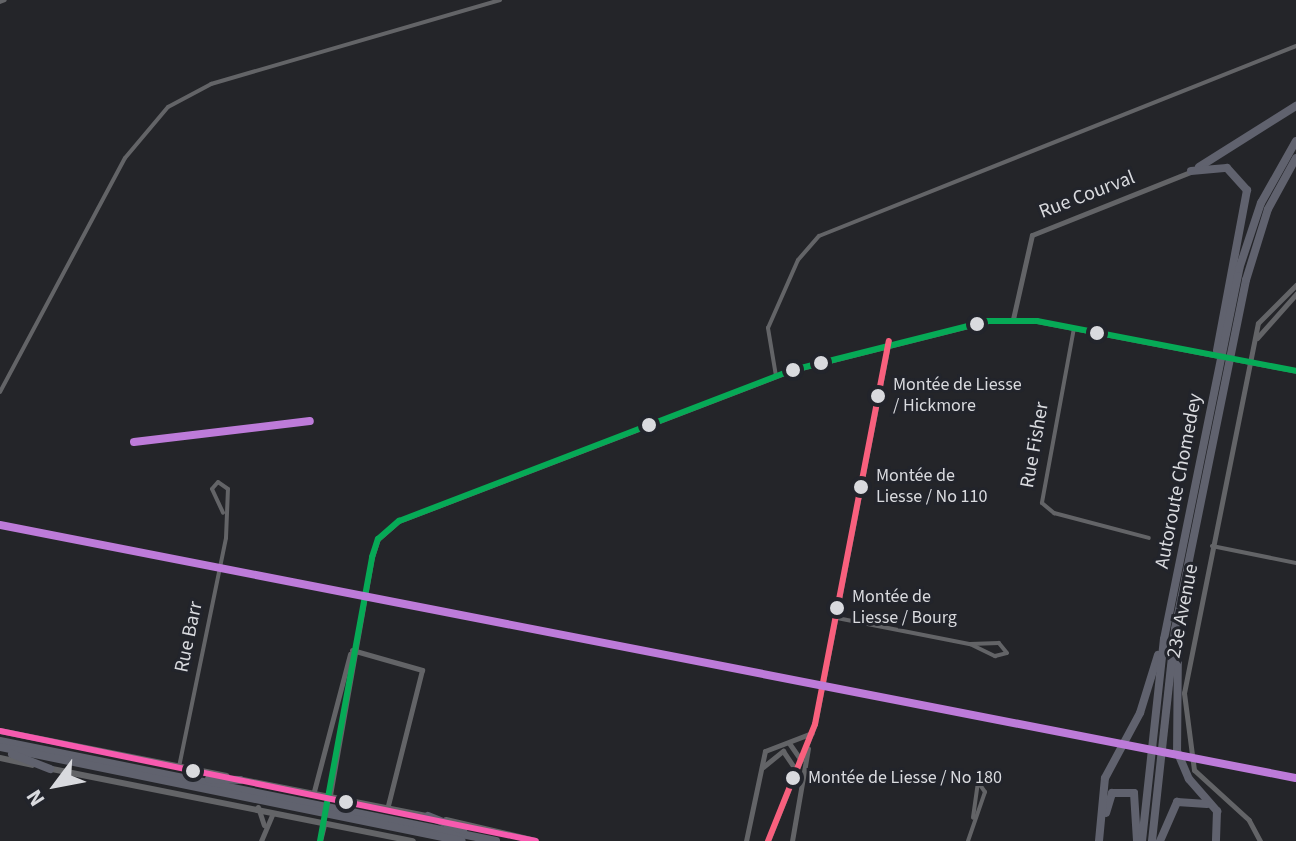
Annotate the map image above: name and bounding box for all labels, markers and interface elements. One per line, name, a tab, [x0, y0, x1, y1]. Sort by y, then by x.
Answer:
street label: Rue Courval	[1036, 166, 1138, 224]
unlabelled marker	[969, 316, 985, 332]
unlabelled marker	[1089, 325, 1105, 341]
unlabelled marker	[813, 355, 829, 371]
unlabelled marker	[785, 362, 801, 378]
place label: Montée de Liesse / Hickmore	[893, 375, 1022, 418]
marker: Montée de Liesse / Hickmore	[870, 388, 886, 404]
street label: Autoroute Chomedey	[1150, 391, 1208, 571]
street label: Rue Fisher	[1016, 400, 1054, 490]
unlabelled marker	[641, 417, 657, 433]
place label: Montée de Liesse / No 110	[876, 466, 987, 508]
marker: Montée de Liesse / No 110	[853, 479, 869, 495]
street label: 23e Avenue	[1162, 562, 1204, 660]
place label: Montée de Liesse / Bourg	[852, 587, 957, 630]
street label: Rue Barr	[170, 599, 208, 675]
marker: Montée de Liesse / Bourg	[829, 600, 845, 616]
north arrow	[16, 745, 96, 825]
unlabelled marker	[185, 763, 201, 779]
place label: Montée de Liesse / No 180	[808, 767, 1002, 789]
marker: Montée de Liesse / No 180	[785, 770, 801, 786]
text: N	[18, 783, 53, 812]
unlabelled marker	[338, 794, 354, 810]

